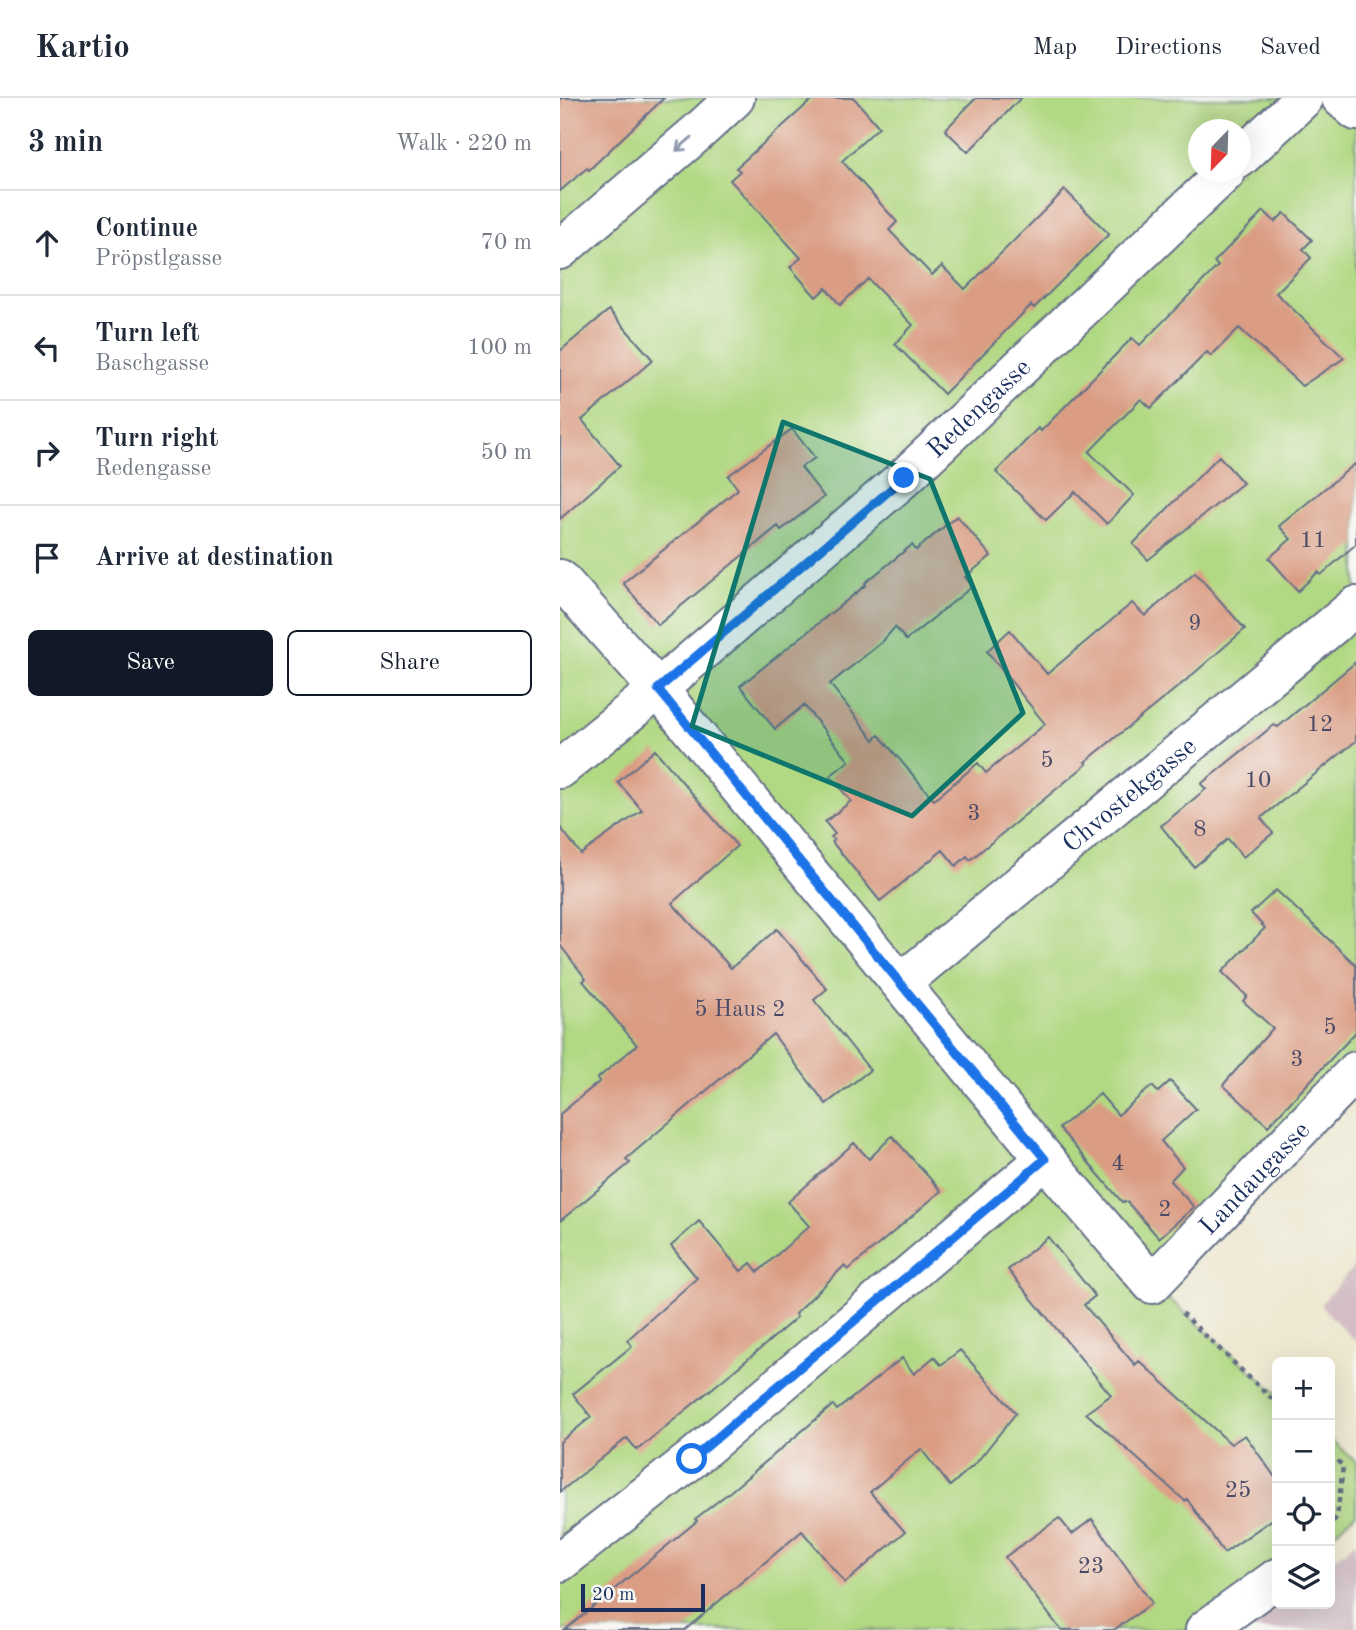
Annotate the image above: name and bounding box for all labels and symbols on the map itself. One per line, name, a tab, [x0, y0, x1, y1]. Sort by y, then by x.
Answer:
north arrow	[1188, 119, 1251, 182]
one-way arrow	[676, 136, 694, 152]
street label: Redengasse	[923, 354, 1036, 464]
route end	[888, 462, 919, 493]
house number: 11	[1300, 529, 1326, 552]
house number: 9	[1188, 612, 1202, 635]
house number: 12	[1307, 713, 1333, 736]
street label: Chvostekgasse	[1059, 733, 1202, 858]
house number: 5	[1040, 749, 1054, 772]
house number: 10	[1245, 769, 1271, 792]
house number: 3	[967, 802, 981, 825]
house number: 8	[1193, 818, 1207, 841]
house number: 5 Haus 2	[694, 998, 786, 1021]
house number: 5	[1323, 1016, 1337, 1039]
house number: 3	[1290, 1048, 1304, 1071]
street label: Landaugasse	[1195, 1117, 1315, 1241]
house number: 4	[1111, 1152, 1125, 1175]
house number: 2	[1158, 1198, 1172, 1221]
route start	[676, 1443, 707, 1474]
house number: 25	[1225, 1479, 1251, 1502]
house number: 23	[1078, 1555, 1104, 1578]
scale bar	[581, 1581, 705, 1613]

